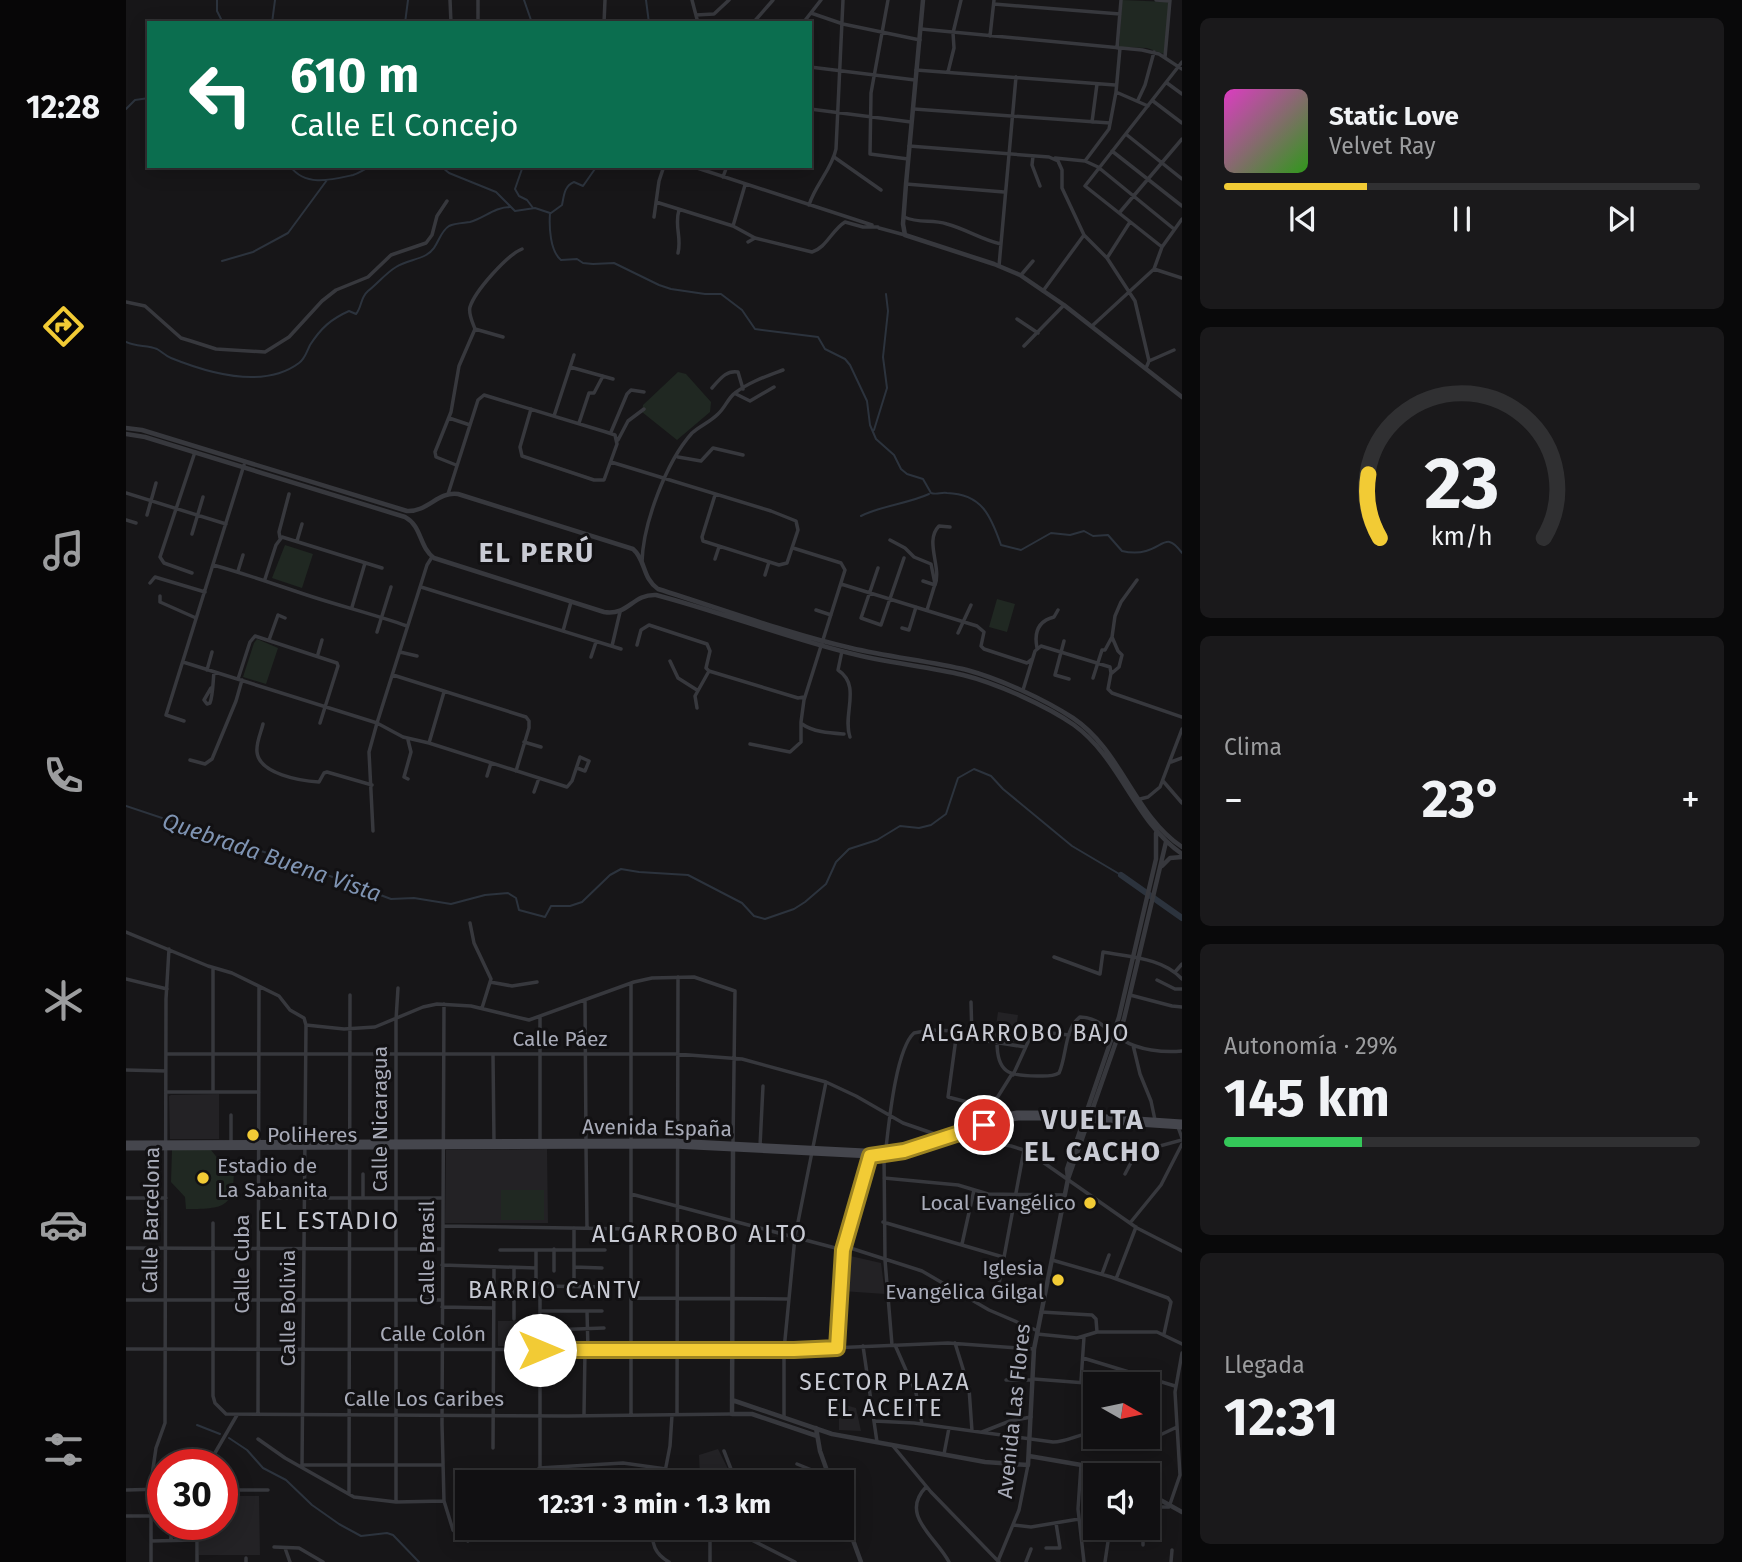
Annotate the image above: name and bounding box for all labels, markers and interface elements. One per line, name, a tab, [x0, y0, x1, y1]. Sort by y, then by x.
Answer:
text: 610 m	[290, 46, 419, 105]
icon: left	[175, 49, 266, 140]
text: 12:28	[26, 88, 100, 126]
text: Static Love	[1329, 101, 1459, 132]
text: Calle El Concejo	[290, 106, 518, 144]
text: Velvet Ray	[1329, 132, 1436, 160]
icon: previous	[1284, 200, 1322, 238]
icon: pause	[1443, 200, 1481, 238]
icon: next	[1602, 200, 1640, 238]
icon: directions	[39, 302, 88, 351]
text: 23	[1424, 441, 1500, 528]
text: km/h	[1431, 522, 1493, 552]
icon: music	[39, 526, 88, 575]
district label: EL PERÚ	[479, 535, 595, 569]
text: Clima	[1224, 733, 1282, 761]
icon: phone	[39, 751, 88, 800]
text: 23°	[1422, 768, 1502, 831]
text: −	[1224, 777, 1243, 823]
text: +	[1681, 777, 1700, 823]
water label: Quebrada Buena Vista	[159, 806, 385, 908]
icon: climate	[39, 976, 88, 1025]
district label: ALGARROBO BAJO	[922, 1019, 1130, 1047]
street label: Calle Páez	[513, 1026, 607, 1052]
text: Autonomía · 29%	[1224, 1032, 1398, 1060]
street label: Calle Nicaragua	[367, 1046, 393, 1192]
text: 145 km	[1224, 1067, 1390, 1130]
pin	[954, 1095, 1014, 1155]
district label: VUELTA EL CACHO	[1024, 1103, 1162, 1168]
icon: arrive	[965, 1106, 1003, 1144]
street label: Avenida España	[582, 1114, 732, 1142]
place label: PoliHeres	[267, 1122, 358, 1148]
marker: PoliHeres	[245, 1127, 261, 1143]
street label: Calle Barcelona	[137, 1146, 165, 1294]
place label: Estadio de La Sabanita	[217, 1153, 328, 1203]
marker: Estadio de La Sabanita	[195, 1170, 211, 1186]
place label: Local Evangélico	[921, 1190, 1076, 1216]
marker: Local Evangélico	[1082, 1195, 1098, 1211]
icon: car	[39, 1200, 88, 1249]
street label: Calle Brasil	[414, 1200, 440, 1306]
district label: EL ESTADIO	[260, 1207, 400, 1235]
street label: Calle Cuba	[229, 1214, 255, 1314]
district label: ALGARROBO ALTO	[592, 1220, 808, 1248]
street label: Calle Bolivia	[275, 1250, 301, 1366]
place label: Iglesia Evangélica Gilgal	[885, 1255, 1044, 1305]
marker: Iglesia Evangélica Gilgal	[1050, 1272, 1066, 1288]
district label: BARRIO CANTV	[468, 1276, 642, 1304]
position arrow	[503, 1313, 577, 1387]
street label: Calle Colón	[380, 1321, 486, 1347]
street label: Avenida Las Flores	[992, 1322, 1036, 1500]
text: Llegada	[1224, 1351, 1305, 1379]
district label: SECTOR PLAZA EL ACEITE	[799, 1368, 971, 1422]
north arrow	[1083, 1372, 1160, 1449]
map controls	[1083, 1372, 1160, 1540]
street label: Calle Los Caribes	[344, 1386, 504, 1412]
text: 12:31	[1224, 1386, 1338, 1449]
icon: filters	[39, 1425, 88, 1474]
speed limit sign: 30	[147, 1449, 238, 1540]
button: sound	[1083, 1463, 1160, 1540]
text: 12:31 · 3 min · 1.3 km	[538, 1489, 771, 1520]

